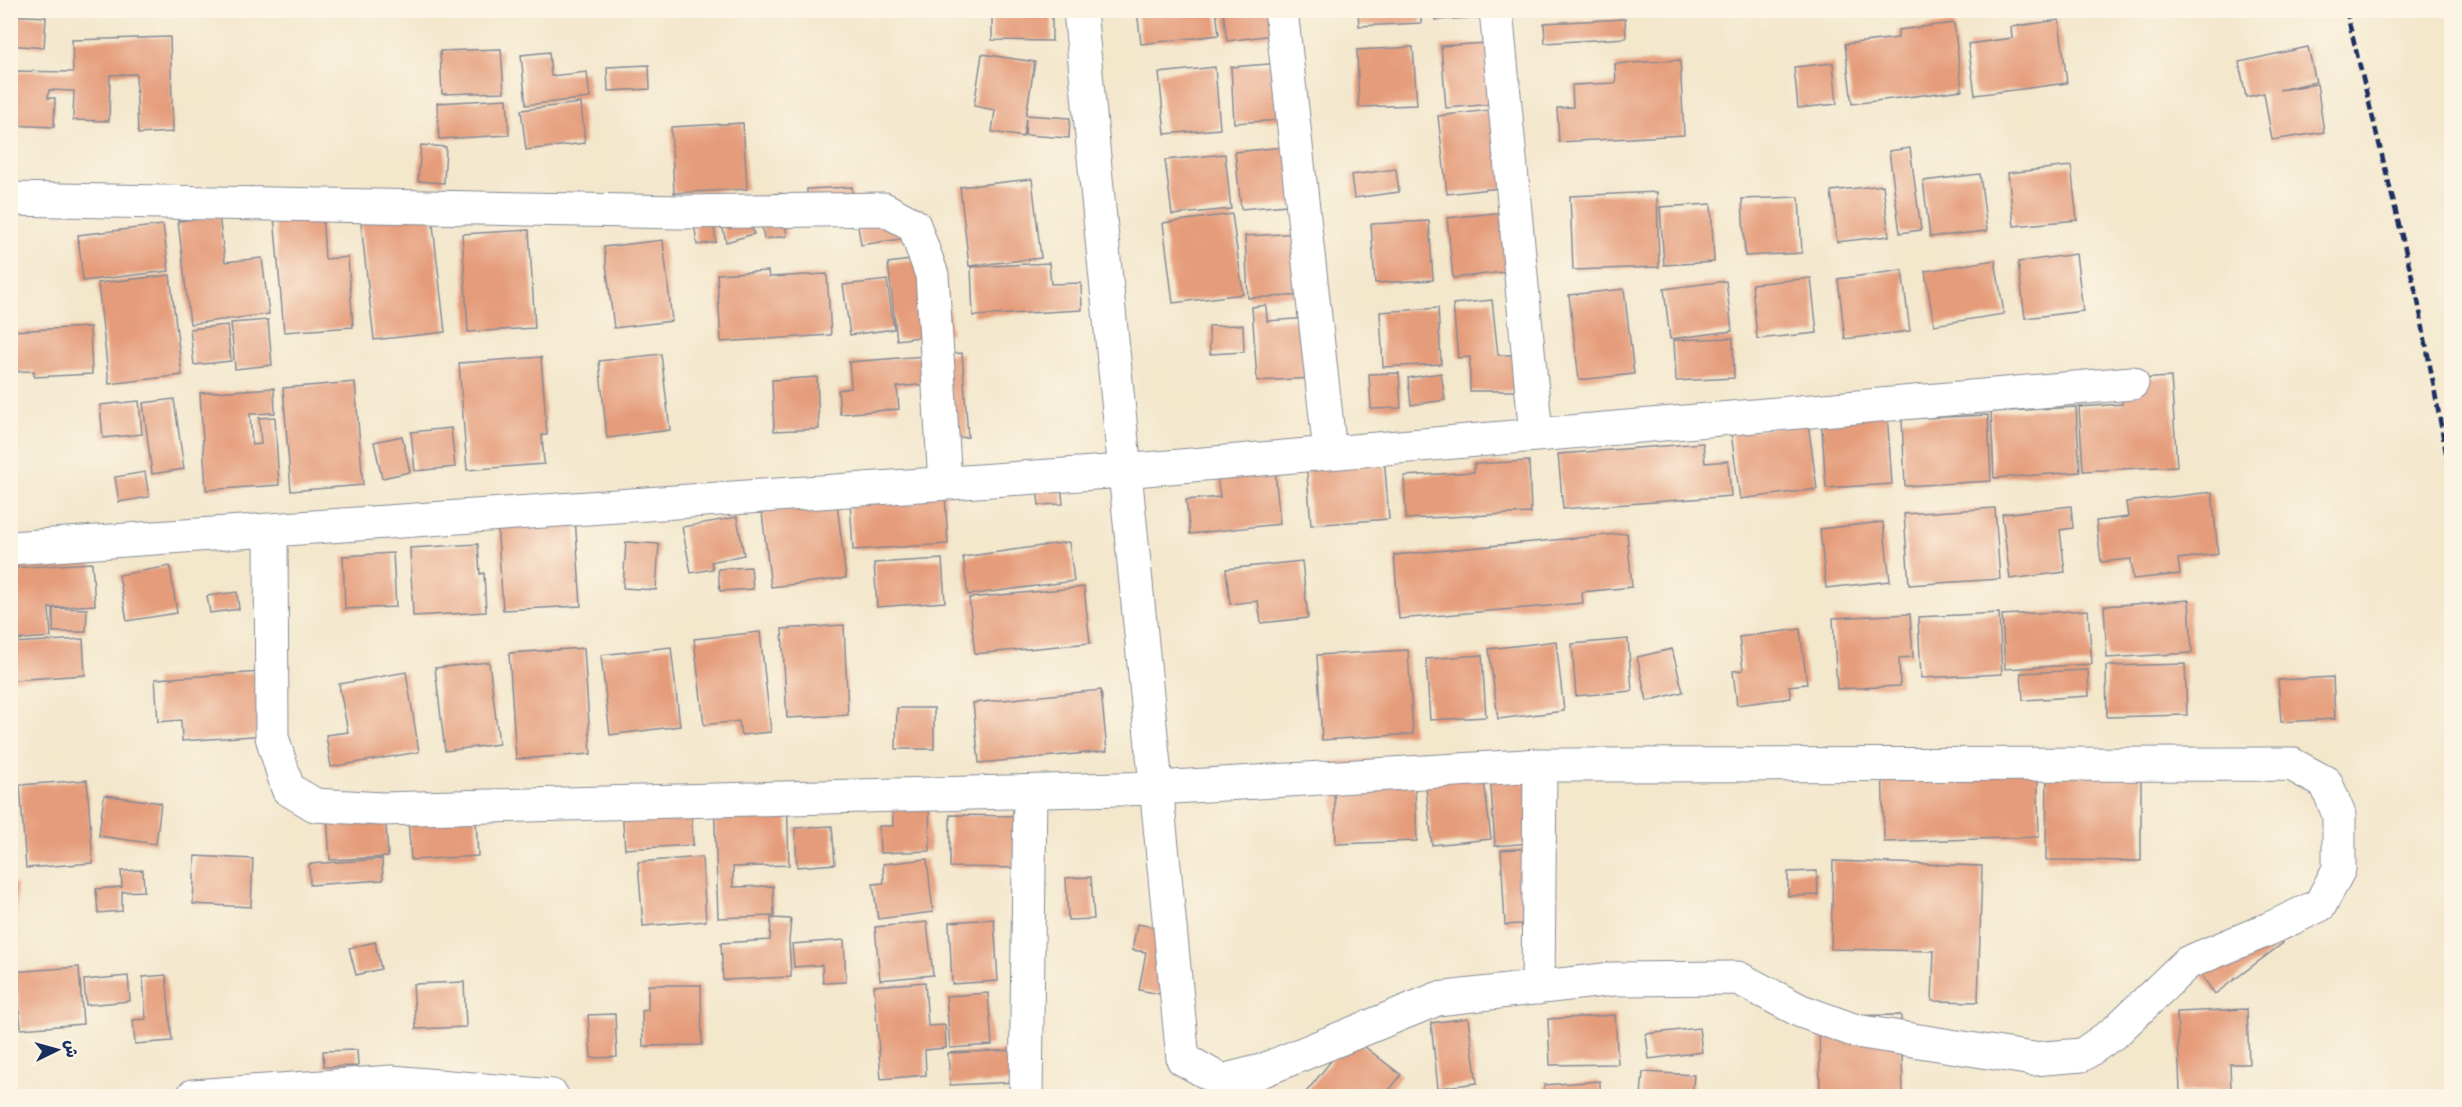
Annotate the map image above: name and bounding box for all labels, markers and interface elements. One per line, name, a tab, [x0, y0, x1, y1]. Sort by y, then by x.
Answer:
north arrow	[27, 1020, 87, 1080]
text: ش	[60, 1039, 86, 1058]

